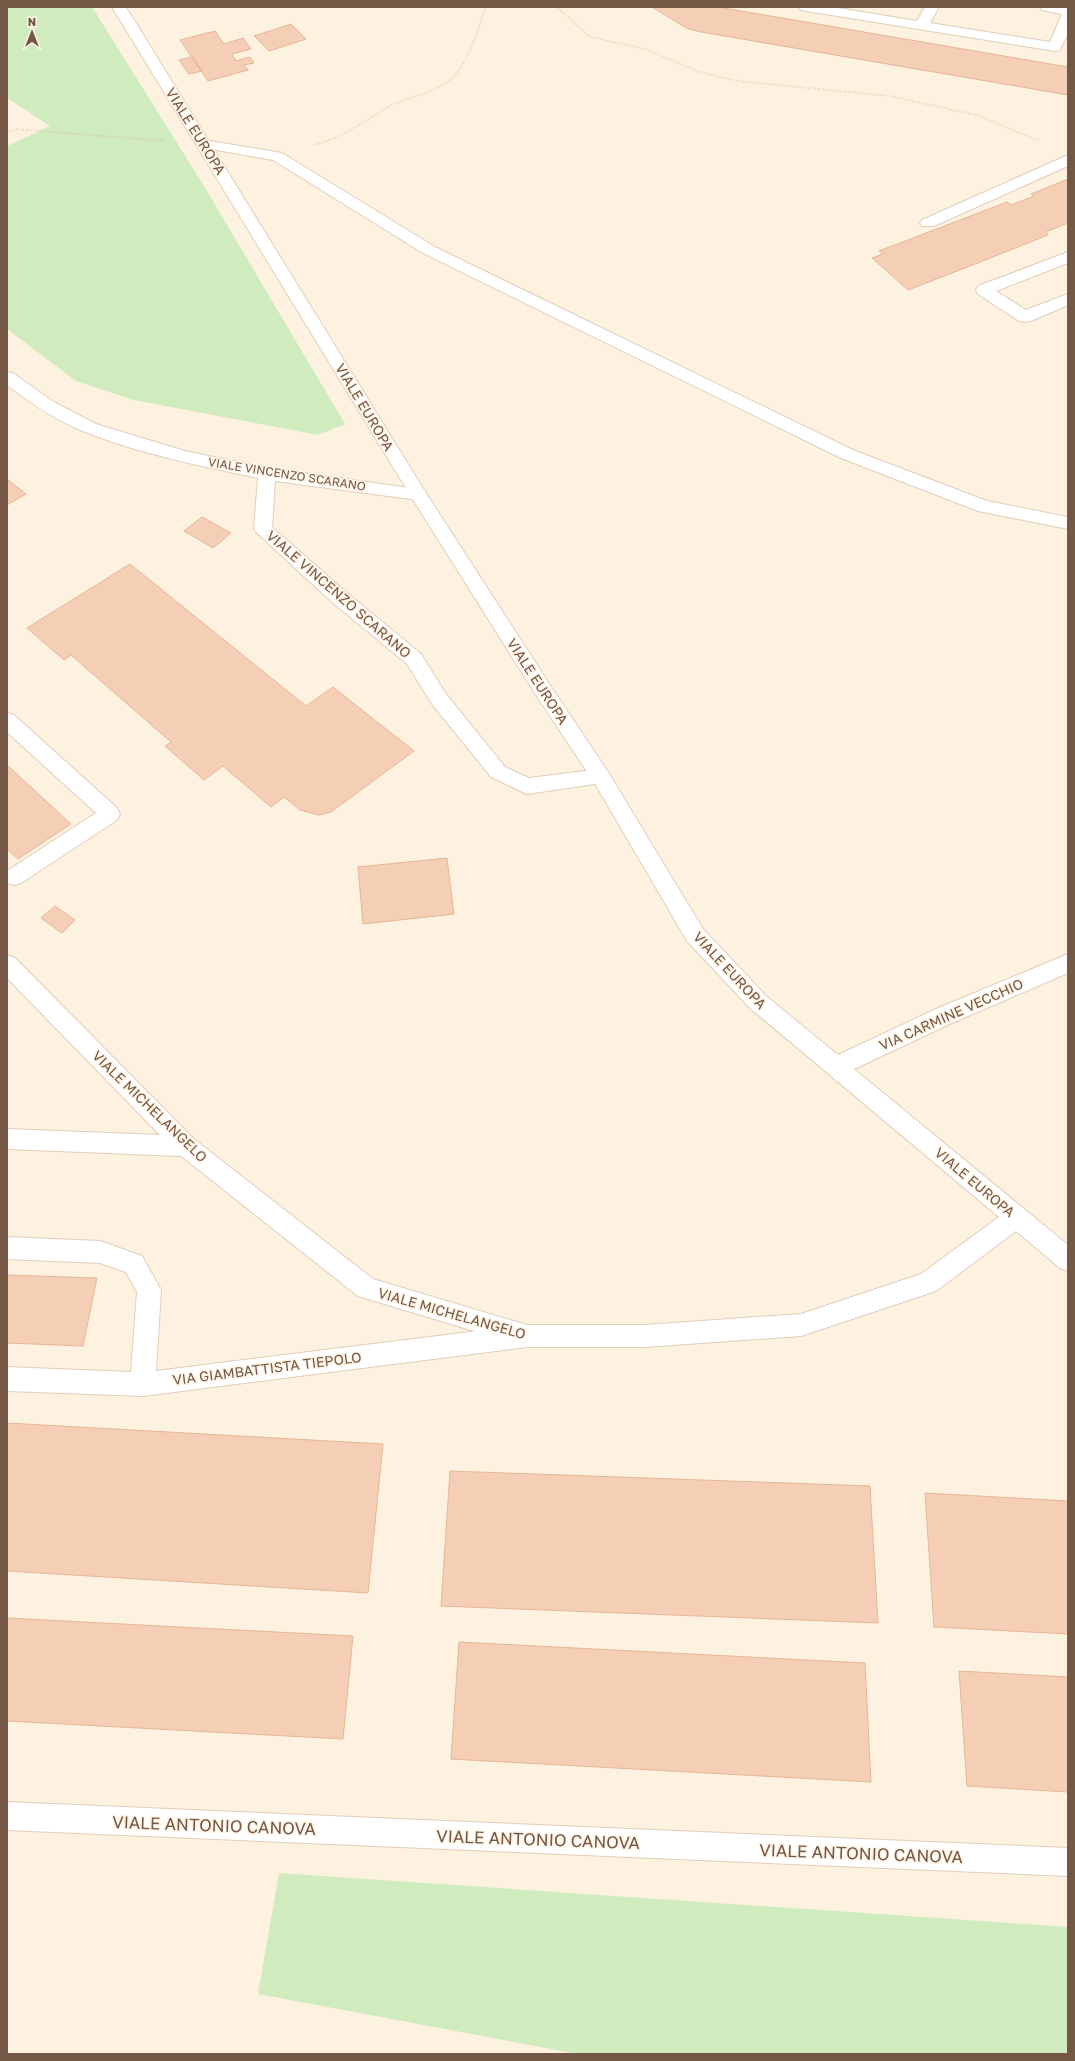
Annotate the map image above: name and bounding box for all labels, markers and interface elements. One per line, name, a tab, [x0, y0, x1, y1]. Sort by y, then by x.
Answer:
north arrow	[12, 12, 52, 52]
text: N	[28, 15, 36, 28]
street label: VIALE EUROPA	[162, 84, 230, 178]
street label: VIALE EUROPA	[332, 360, 398, 454]
street label: VIALE VINCENZO SCARANO	[207, 454, 367, 494]
street label: VIALE VINCENZO SCARANO	[263, 527, 415, 661]
street label: VIALE EUROPA	[504, 635, 572, 728]
street label: VIALE EUROPA	[690, 928, 770, 1013]
street label: VIA CARMINE VECCHIO	[876, 974, 1026, 1054]
street label: VIALE MICHELANGELO	[89, 1047, 211, 1165]
street label: VIALE EUROPA	[932, 1144, 1019, 1221]
street label: VIALE MICHELANGELO	[376, 1284, 528, 1342]
street label: VIA GIAMBATTISTA TIEPOLO	[172, 1348, 362, 1388]
street label: VIALE ANTONIO CANOVA	[112, 1811, 317, 1839]
street label: VIALE ANTONIO CANOVA	[436, 1825, 641, 1853]
street label: VIALE ANTONIO CANOVA	[759, 1839, 964, 1867]

